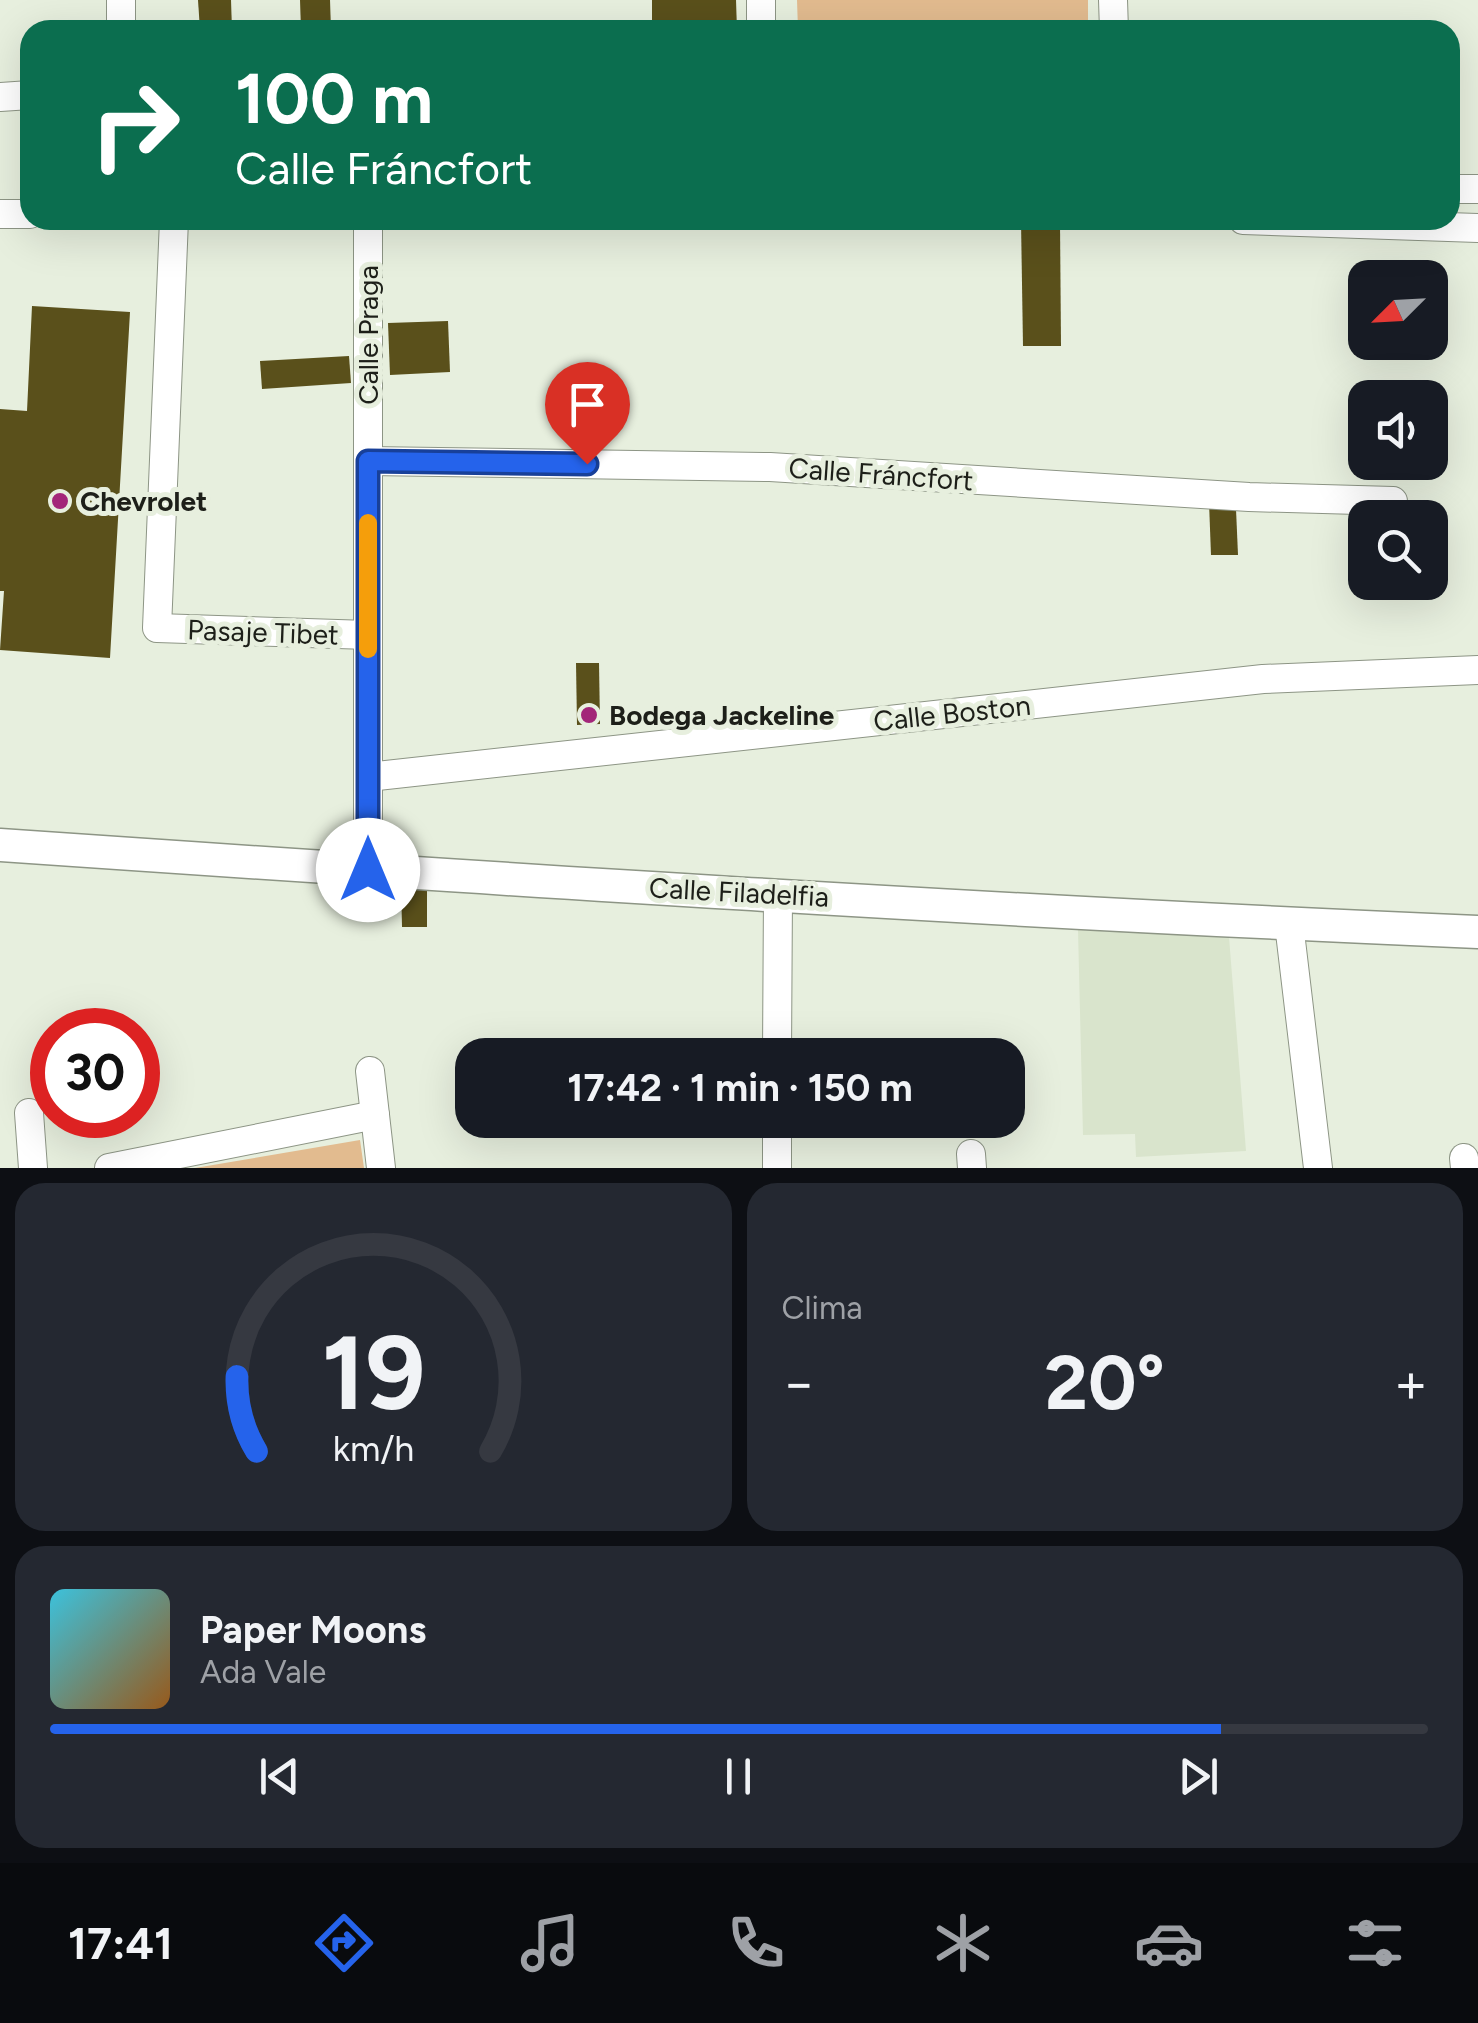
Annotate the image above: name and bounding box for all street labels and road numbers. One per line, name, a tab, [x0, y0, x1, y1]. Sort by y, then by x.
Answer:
street label: Calle Praga	[351, 265, 385, 405]
street label: Calle Fráncfort	[788, 451, 974, 497]
street label: Pasaje Tibet	[187, 612, 339, 652]
street label: Calle Boston	[872, 688, 1032, 738]
street label: Calle Filadelfia	[648, 870, 830, 914]

